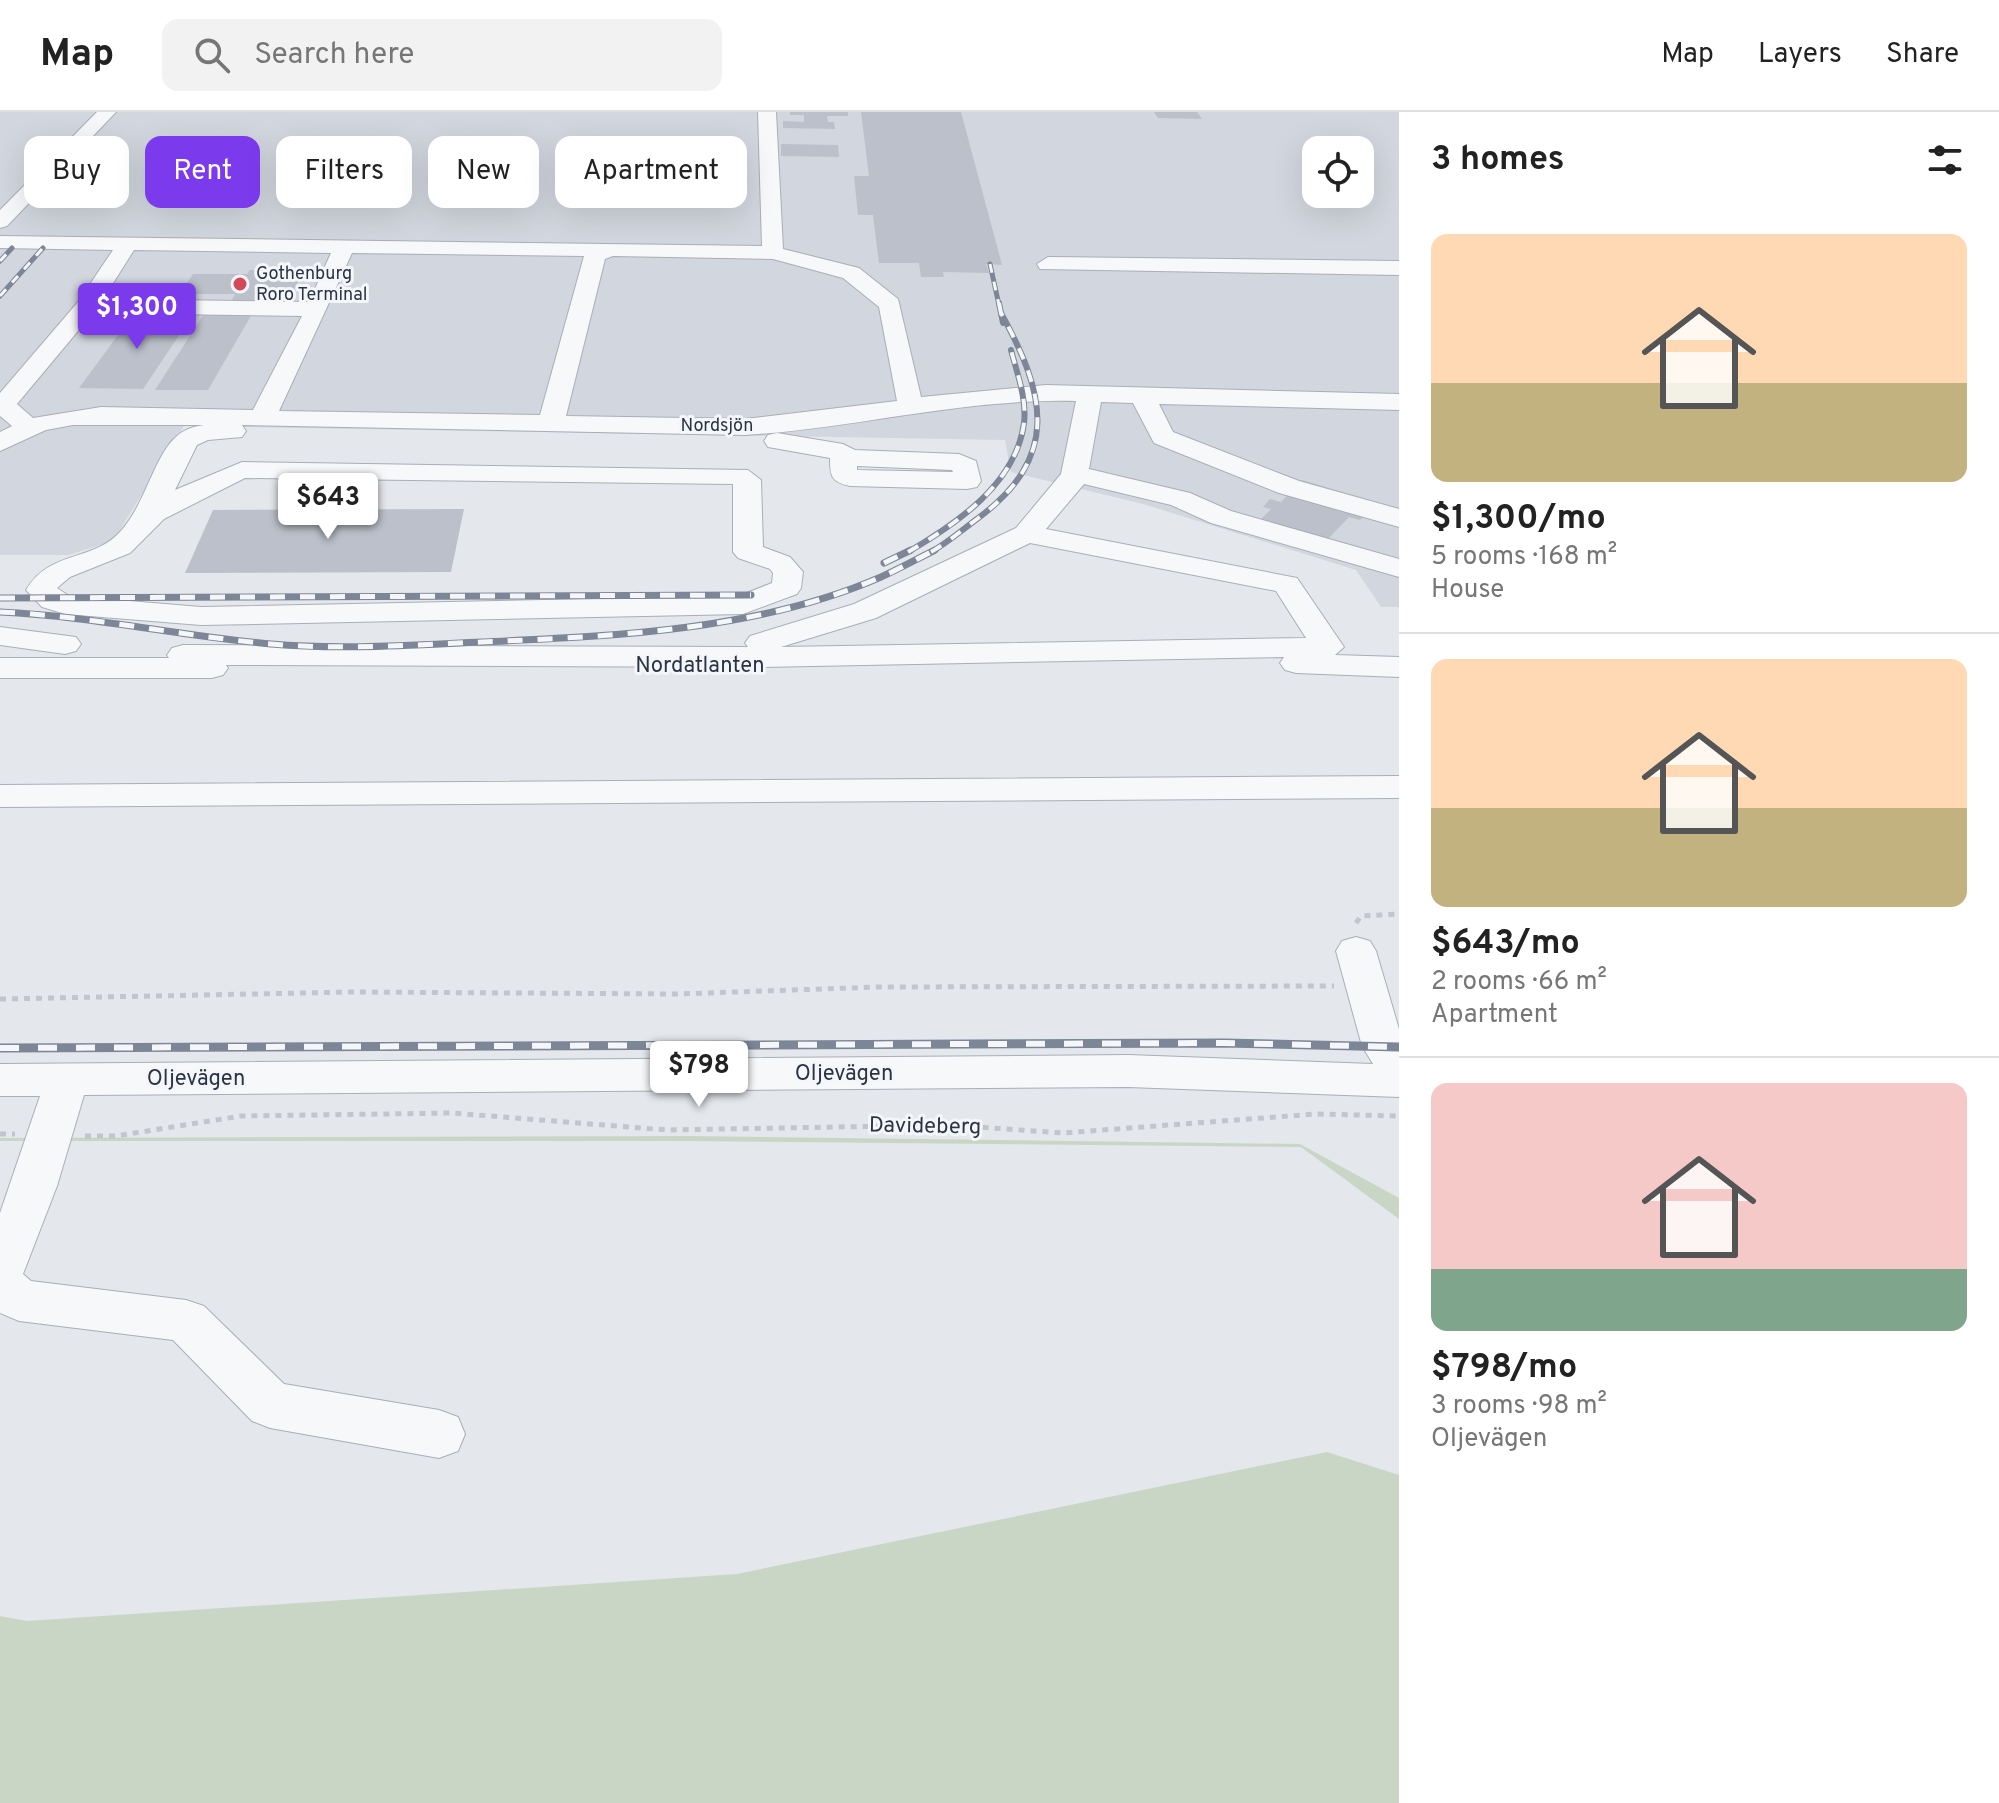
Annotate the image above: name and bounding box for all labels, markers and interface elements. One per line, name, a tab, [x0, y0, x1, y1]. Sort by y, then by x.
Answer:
search box	[162, 19, 722, 91]
text: Map	[40, 31, 114, 80]
icon: search	[190, 33, 234, 77]
text: Search here	[254, 37, 414, 74]
text: Map	[1661, 37, 1714, 73]
text: Layers	[1758, 37, 1842, 73]
text: Share	[1886, 37, 1959, 73]
chip: Buy	[24, 136, 129, 208]
chip: Rent	[145, 136, 260, 208]
chip: Filters	[276, 136, 412, 208]
chip: New	[428, 136, 539, 208]
chip: Apartment	[555, 136, 747, 208]
map controls	[1302, 136, 1374, 208]
button: locate	[1302, 136, 1374, 208]
icon: filters	[1923, 138, 1967, 182]
text: 3 homes	[1431, 139, 1564, 182]
place label: Gothenburg Roro Terminal	[256, 263, 367, 307]
marker: Gothenburg Roro Terminal	[231, 275, 249, 293]
pin: $1,300	[72, 283, 202, 351]
icon: home	[1627, 286, 1771, 430]
text: $1,300	[96, 292, 178, 325]
street label: Nordsjön	[681, 415, 753, 438]
pin: $643	[281, 473, 375, 541]
text: $643	[296, 482, 360, 515]
text: $1,300/mo	[1431, 498, 1606, 541]
text: 5 rooms · 168 m²	[1431, 541, 1617, 574]
text: House	[1431, 574, 1504, 607]
street label: Nordatlanten	[635, 653, 765, 680]
icon: home	[1627, 711, 1771, 855]
text: $643/mo	[1431, 923, 1580, 966]
text: 2 rooms · 66 m²	[1431, 966, 1607, 999]
text: Apartment	[1431, 999, 1558, 1032]
pin: $798	[652, 1041, 746, 1109]
text: $798	[668, 1050, 730, 1083]
street label: Oljevägen	[795, 1061, 893, 1088]
street label: Oljevägen	[147, 1066, 245, 1093]
street label: Davideberg	[869, 1113, 981, 1141]
icon: home	[1627, 1135, 1771, 1279]
text: $798/mo	[1431, 1347, 1577, 1390]
text: 3 rooms · 98 m²	[1431, 1390, 1607, 1423]
text: Oljevägen	[1431, 1423, 1548, 1456]

